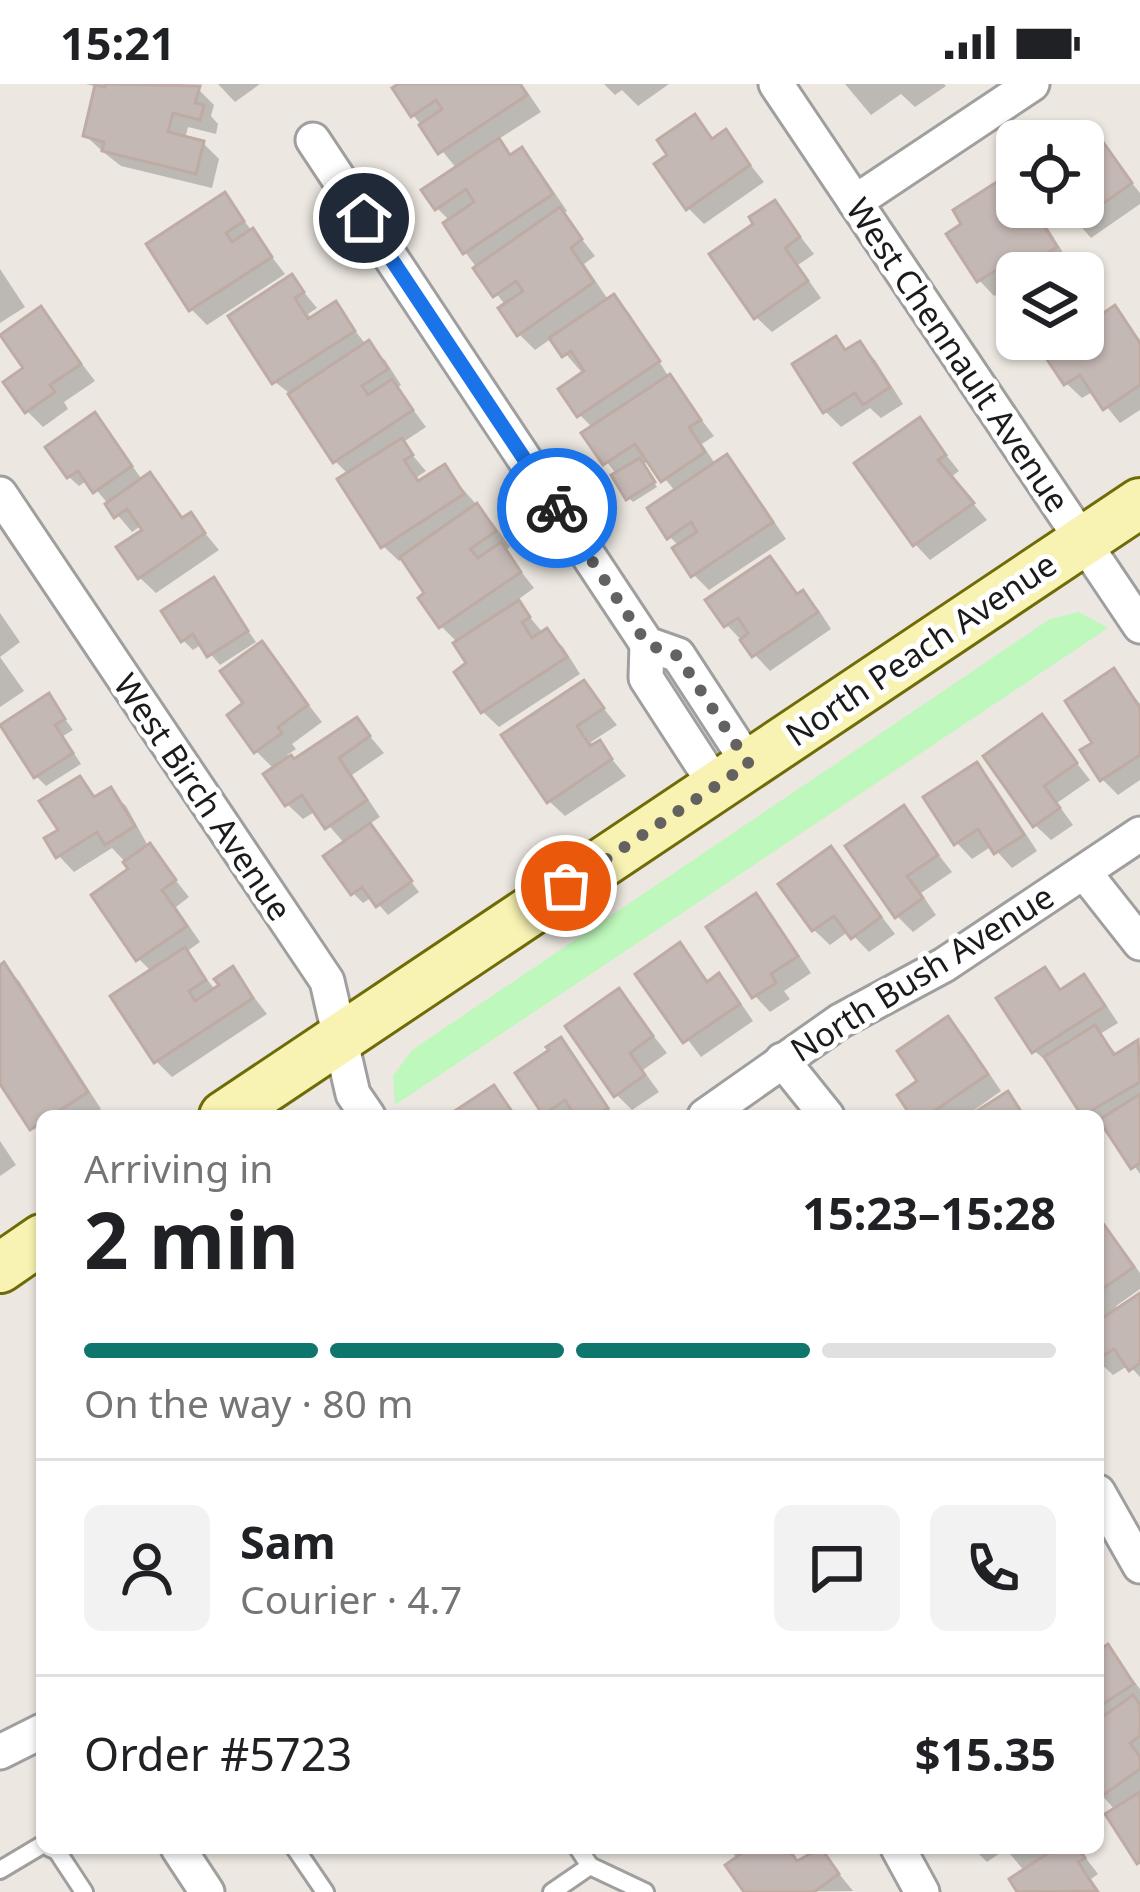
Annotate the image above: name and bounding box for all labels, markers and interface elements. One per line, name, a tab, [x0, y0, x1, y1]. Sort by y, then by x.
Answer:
text: 15:21	[60, 12, 176, 73]
map controls	[996, 120, 1104, 360]
button: locate	[996, 120, 1104, 228]
pin	[313, 167, 415, 269]
icon: home	[331, 185, 397, 251]
street label: West Chennault Avenue	[836, 189, 1080, 520]
button: layers	[996, 252, 1104, 360]
courier	[497, 448, 617, 568]
icon: bike	[524, 475, 590, 541]
street label: North Peach Avenue	[777, 541, 1065, 756]
street label: West Birch Avenue	[104, 665, 303, 929]
pin	[515, 835, 617, 937]
icon: bag	[533, 853, 599, 919]
street label: North Bush Avenue	[782, 873, 1062, 1072]
text: Arriving in	[84, 1141, 273, 1194]
text: 15:23–15:28	[802, 1182, 1056, 1243]
text: 2 min	[84, 1186, 299, 1292]
text: On the way · 80 m	[84, 1376, 413, 1429]
button: person	[84, 1505, 210, 1631]
button: chat	[774, 1505, 900, 1631]
button: phone	[930, 1505, 1056, 1631]
text: Sam	[240, 1511, 336, 1572]
text: Courier · 4.7	[240, 1572, 462, 1625]
text: Order #5723	[84, 1723, 352, 1784]
text: $15.35	[915, 1723, 1056, 1784]

